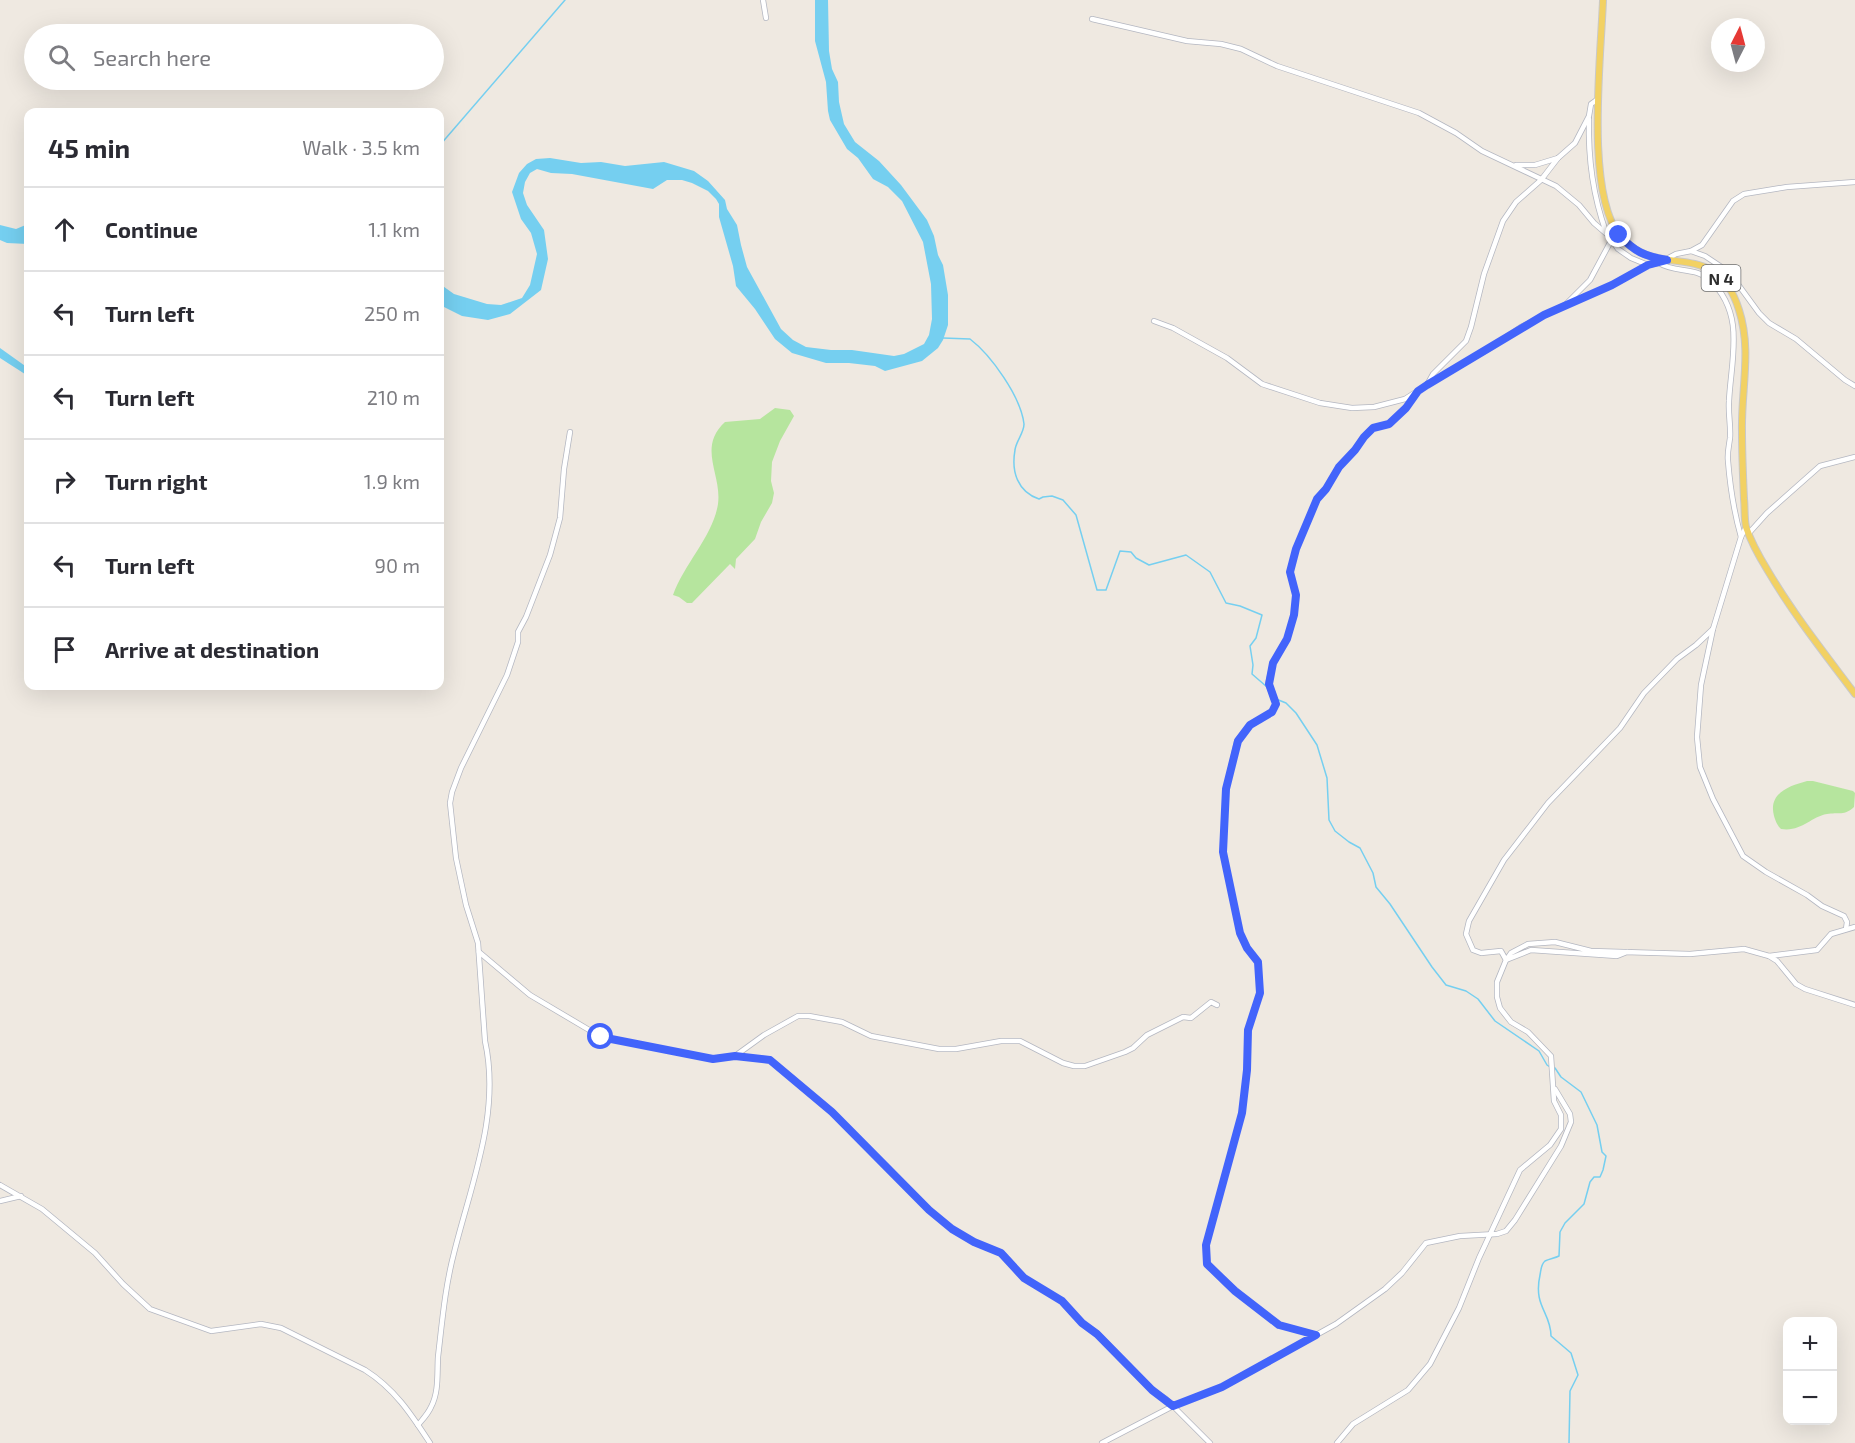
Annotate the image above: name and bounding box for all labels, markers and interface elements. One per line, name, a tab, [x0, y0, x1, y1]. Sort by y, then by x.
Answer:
north arrow	[1711, 18, 1765, 72]
search box	[24, 24, 444, 90]
icon: search	[45, 41, 78, 74]
text: Search here	[93, 44, 211, 70]
text: 45 min	[48, 132, 130, 163]
text: Walk · 3.5 km	[302, 135, 420, 159]
icon: ahead	[48, 213, 81, 246]
text: Continue	[105, 216, 198, 242]
text: 1.1 km	[368, 217, 420, 241]
route end	[1605, 221, 1631, 247]
road number: N 4	[1702, 265, 1740, 291]
icon: left	[48, 297, 81, 330]
text: Turn left	[105, 300, 194, 326]
text: 250 m	[364, 301, 420, 325]
icon: left	[48, 381, 81, 414]
text: Turn left	[105, 384, 194, 410]
text: 210 m	[367, 385, 420, 409]
icon: right	[48, 465, 81, 498]
text: Turn right	[105, 468, 207, 494]
text: 1.9 km	[364, 469, 420, 493]
icon: left	[48, 549, 81, 582]
text: Turn left	[105, 552, 194, 578]
text: 90 m	[375, 553, 420, 577]
icon: arrive	[48, 633, 81, 666]
text: Arrive at destination	[105, 636, 319, 662]
route start	[587, 1023, 613, 1049]
map controls	[1783, 1317, 1837, 1425]
button: +	[1783, 1317, 1837, 1371]
button: −	[1783, 1371, 1837, 1425]

